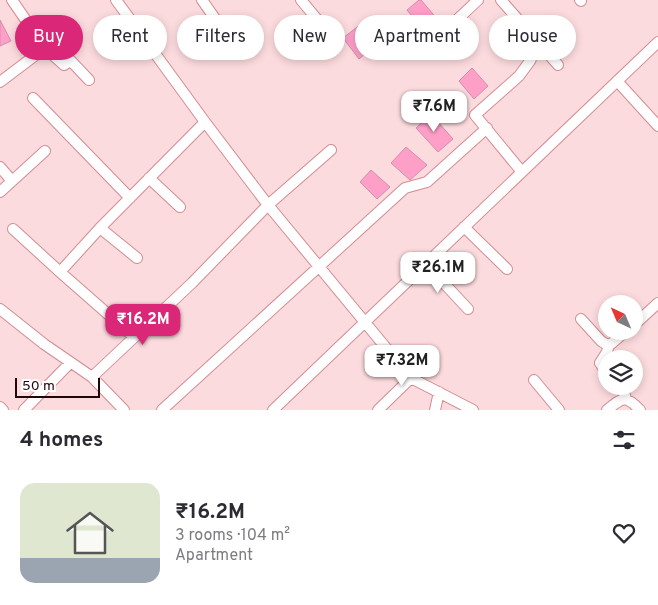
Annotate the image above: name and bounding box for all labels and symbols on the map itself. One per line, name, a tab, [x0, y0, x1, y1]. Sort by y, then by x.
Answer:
pin: ₹7.6M	[399, 90, 469, 133]
pin: ₹26.1M	[397, 252, 479, 294]
north arrow	[598, 295, 642, 340]
pin: ₹16.2M	[102, 304, 184, 346]
pin: ₹7.32M	[361, 344, 443, 387]
scale bar	[15, 375, 100, 398]

